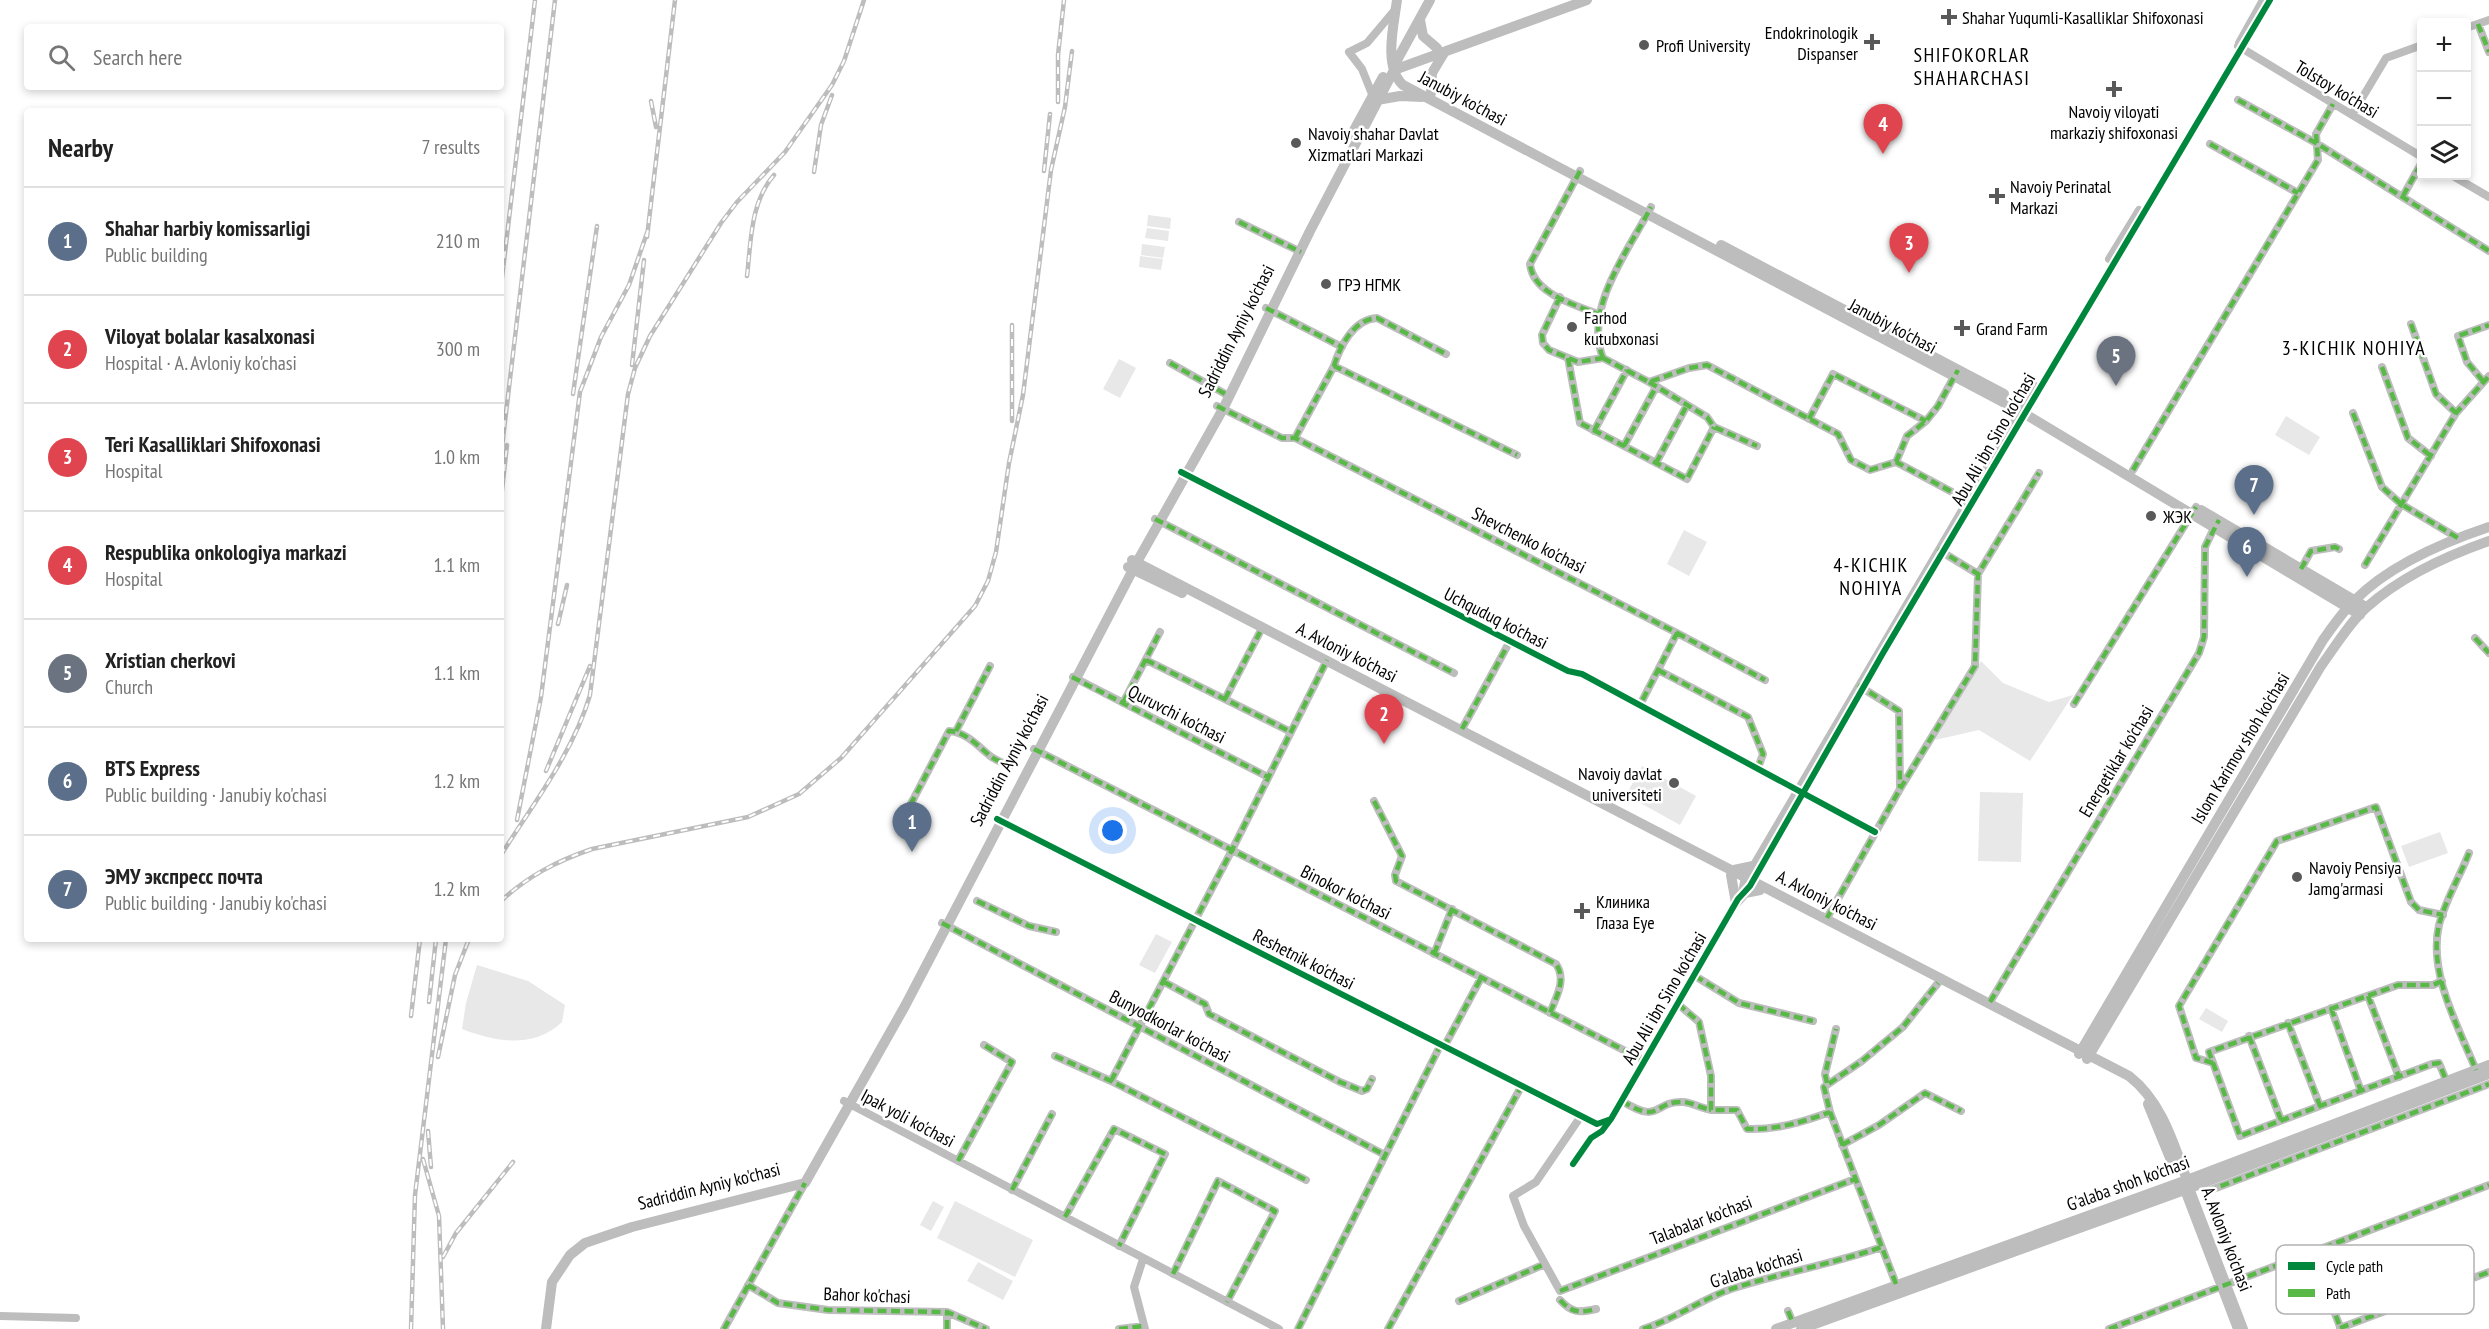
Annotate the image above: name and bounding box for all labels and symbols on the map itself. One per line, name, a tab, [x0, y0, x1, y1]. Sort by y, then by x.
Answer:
place label: Shahar Yuqumli-Kasalliklar Shifoxonasi	[1962, 6, 2204, 29]
marker: Shahar Yuqumli-Kasalliklar Shifoxonasi	[1940, 8, 1958, 26]
place label: Endokrinologik Dispanser	[1765, 21, 1858, 65]
marker: Endokrinologik Dispanser	[1863, 33, 1881, 51]
place label: Profi University	[1656, 34, 1750, 57]
marker: Profi University	[1637, 38, 1651, 52]
district label: SHIFOKORLAR SHAHARCHASI	[1913, 42, 2031, 91]
street label: Tolstoy ko'chasi	[2291, 55, 2383, 123]
street label: Janubiy ko'chasi	[1414, 65, 1511, 131]
marker: Navoiy viloyati markaziy shifoxonasi	[2105, 80, 2123, 98]
place label: Navoiy viloyati markaziy shifoxonasi	[2050, 100, 2178, 144]
pin: 4	[1864, 104, 1902, 154]
place label: Navoiy shahar Davlat Xizmatlari Markazi	[1308, 122, 1439, 166]
marker: Navoiy shahar Davlat Xizmatlari Markazi	[1289, 136, 1303, 150]
place label: Navoiy Perinatal Markazi	[2010, 175, 2112, 219]
marker: Navoiy Perinatal Markazi	[1988, 187, 2006, 205]
pin: 3	[1890, 224, 1928, 273]
street label: Sadriddin Ayniy ko'chasi	[1193, 261, 1279, 401]
place label: ГРЭ НГМК	[1338, 273, 1401, 296]
marker: ГРЭ НГМК	[1319, 277, 1333, 291]
street label: Janubiy ko'chasi	[1844, 293, 1941, 359]
place label: Farhod kutubxonasi	[1584, 306, 1659, 350]
place label: Grand Farm	[1976, 317, 2048, 340]
marker: Grand Farm	[1953, 319, 1971, 337]
marker: Farhod kutubxonasi	[1565, 320, 1579, 334]
district label: 3-KICHIK NOHIYA	[2282, 335, 2426, 361]
pin: 5	[2096, 336, 2136, 386]
street label: Abu Ali ibn Sino ko'chasi	[1946, 369, 2040, 509]
pin: 7	[2234, 466, 2274, 515]
street label: Shevchenko ko'chasi	[1468, 501, 1590, 579]
place label: ЖЭК	[2162, 505, 2192, 528]
marker: ЖЭК	[2144, 509, 2158, 523]
pin: 6	[2228, 528, 2266, 577]
district label: 4-KICHIK NOHIYA	[1833, 552, 1909, 601]
street label: Uchquduq ko'chasi	[1440, 582, 1552, 654]
street label: A. Avloniy ko'chasi	[1293, 617, 1401, 687]
street label: Islom Karimov shoh ko'chasi	[2186, 668, 2294, 828]
street label: Quruvchi ko'chasi	[1124, 680, 1230, 748]
street label: Sadriddin Ayniy ko'chasi	[965, 690, 1053, 830]
pin: 2	[1364, 694, 1404, 744]
street label: Energetiklar ko'chasi	[2074, 701, 2158, 821]
place label: Navoiy davlat universiteti	[1578, 762, 1662, 806]
marker: Navoiy davlat universiteti	[1667, 776, 1681, 790]
pin: 1	[892, 802, 932, 852]
your location	[1098, 816, 1127, 845]
place label: Navoiy Pensiya Jamg'armasi	[2308, 856, 2402, 900]
street label: Binokor ko'chasi	[1297, 859, 1395, 925]
street label: A. Avloniy ko'chasi	[1773, 865, 1881, 935]
marker: Navoiy Pensiya Jamg'armasi	[2290, 870, 2304, 884]
place label: Клиника Глаза Eye	[1596, 890, 1655, 934]
marker: Клиника Глаза Eye	[1573, 902, 1591, 920]
street label: Reshetnik ko'chasi	[1249, 924, 1359, 994]
street label: Abu Ali ibn Sino ko'chasi	[1617, 928, 1711, 1068]
street label: Bunyodkorlar ko'chasi	[1106, 985, 1234, 1067]
street label: Ipak yoli ko'chasi	[857, 1084, 959, 1152]
street label: G'alaba shoh ko'chasi	[2063, 1150, 2193, 1216]
street label: Sadriddin Ayniy ko'chasi	[635, 1157, 783, 1215]
street label: A. Avloniy ko'chasi	[2197, 1184, 2257, 1294]
street label: Talabalar ko'chasi	[1647, 1190, 1755, 1250]
street label: G'alaba ko'chasi	[1707, 1243, 1805, 1293]
legend	[2276, 1245, 2474, 1314]
text: Cycle path	[2326, 1256, 2383, 1276]
street label: Bahor ko'chasi	[823, 1282, 911, 1308]
text: Path	[2326, 1283, 2351, 1303]

